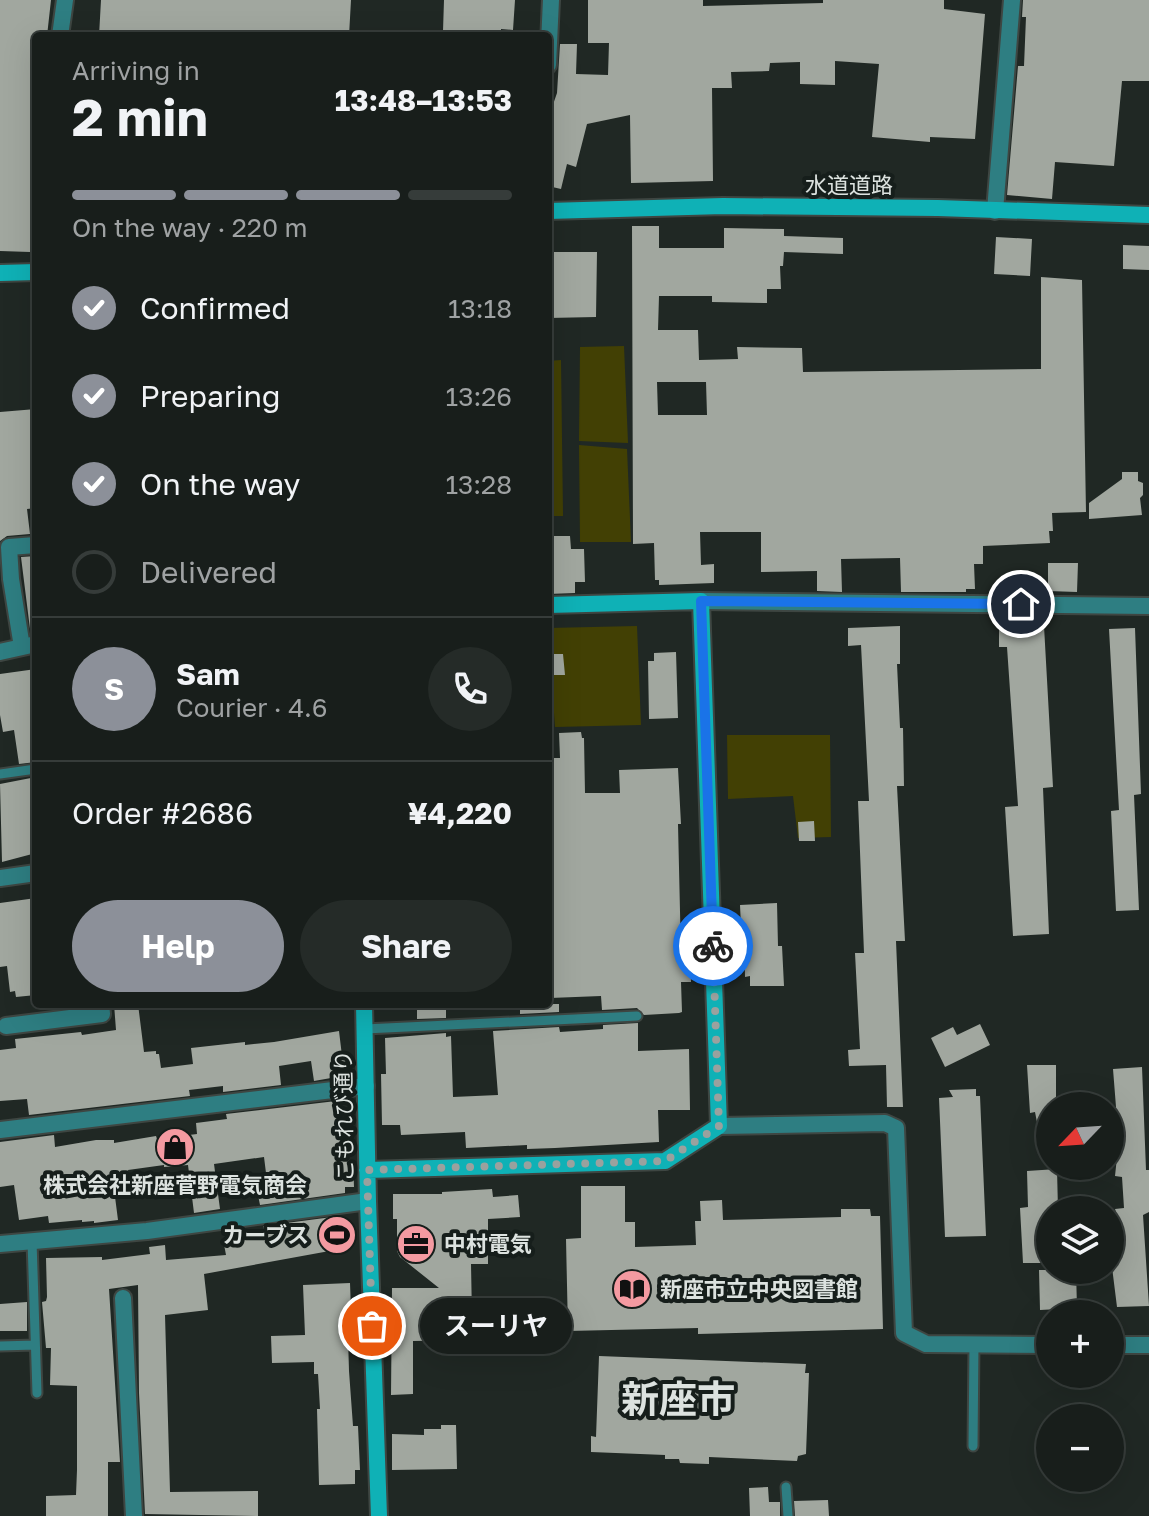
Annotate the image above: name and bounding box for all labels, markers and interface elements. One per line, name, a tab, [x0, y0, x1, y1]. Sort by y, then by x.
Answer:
text: Arriving in	[72, 55, 200, 86]
text: 13:48–13:53	[335, 82, 512, 118]
text: 2 min	[72, 85, 208, 147]
street label: 水道道路	[805, 171, 893, 198]
text: On the way · 220 m	[72, 212, 308, 243]
icon: check	[72, 286, 116, 330]
text: Confirmed	[140, 290, 290, 326]
text: 13:18	[448, 293, 512, 324]
icon: check	[72, 374, 116, 418]
text: Preparing	[140, 378, 281, 414]
text: 13:26	[446, 381, 512, 412]
icon: check	[72, 462, 116, 506]
text: On the way	[140, 466, 300, 502]
text: 13:28	[445, 469, 512, 500]
text: Delivered	[140, 554, 277, 590]
pin	[987, 570, 1055, 638]
icon: home	[999, 582, 1043, 626]
button: phone	[428, 647, 512, 731]
text: Sam	[176, 656, 240, 692]
text: S	[104, 671, 124, 707]
text: Courier · 4.6	[176, 692, 328, 723]
text: Order #2686	[72, 795, 253, 831]
text: ¥4,220	[408, 795, 512, 831]
button: Help	[72, 900, 284, 992]
button: Share	[300, 900, 512, 992]
courier	[673, 906, 753, 986]
icon: bike	[691, 924, 735, 968]
street label: こもれび通り	[329, 1050, 358, 1182]
north arrow	[1036, 1092, 1124, 1180]
map controls	[1036, 1092, 1124, 1492]
shop icon: 株式会社新座菅野電気商会	[154, 1126, 196, 1168]
place label: 株式会社新座菅野電気商会	[43, 1171, 307, 1198]
button: layers	[1036, 1196, 1124, 1284]
sports icon: カーブス	[316, 1214, 358, 1256]
place label: カーブス	[222, 1221, 309, 1248]
office icon: 中村電気	[395, 1223, 437, 1265]
place label: 中村電気	[444, 1230, 532, 1257]
library icon: 新座市立中央図書館	[611, 1268, 653, 1310]
place label: 新座市立中央図書館	[660, 1275, 858, 1302]
pin	[338, 1292, 406, 1360]
callout: スーリヤ	[420, 1298, 572, 1354]
button: +	[1036, 1300, 1124, 1388]
icon: bag	[350, 1304, 394, 1348]
text: スーリヤ	[444, 1310, 548, 1341]
district label: 新座市	[621, 1376, 735, 1421]
button: −	[1036, 1404, 1124, 1492]

